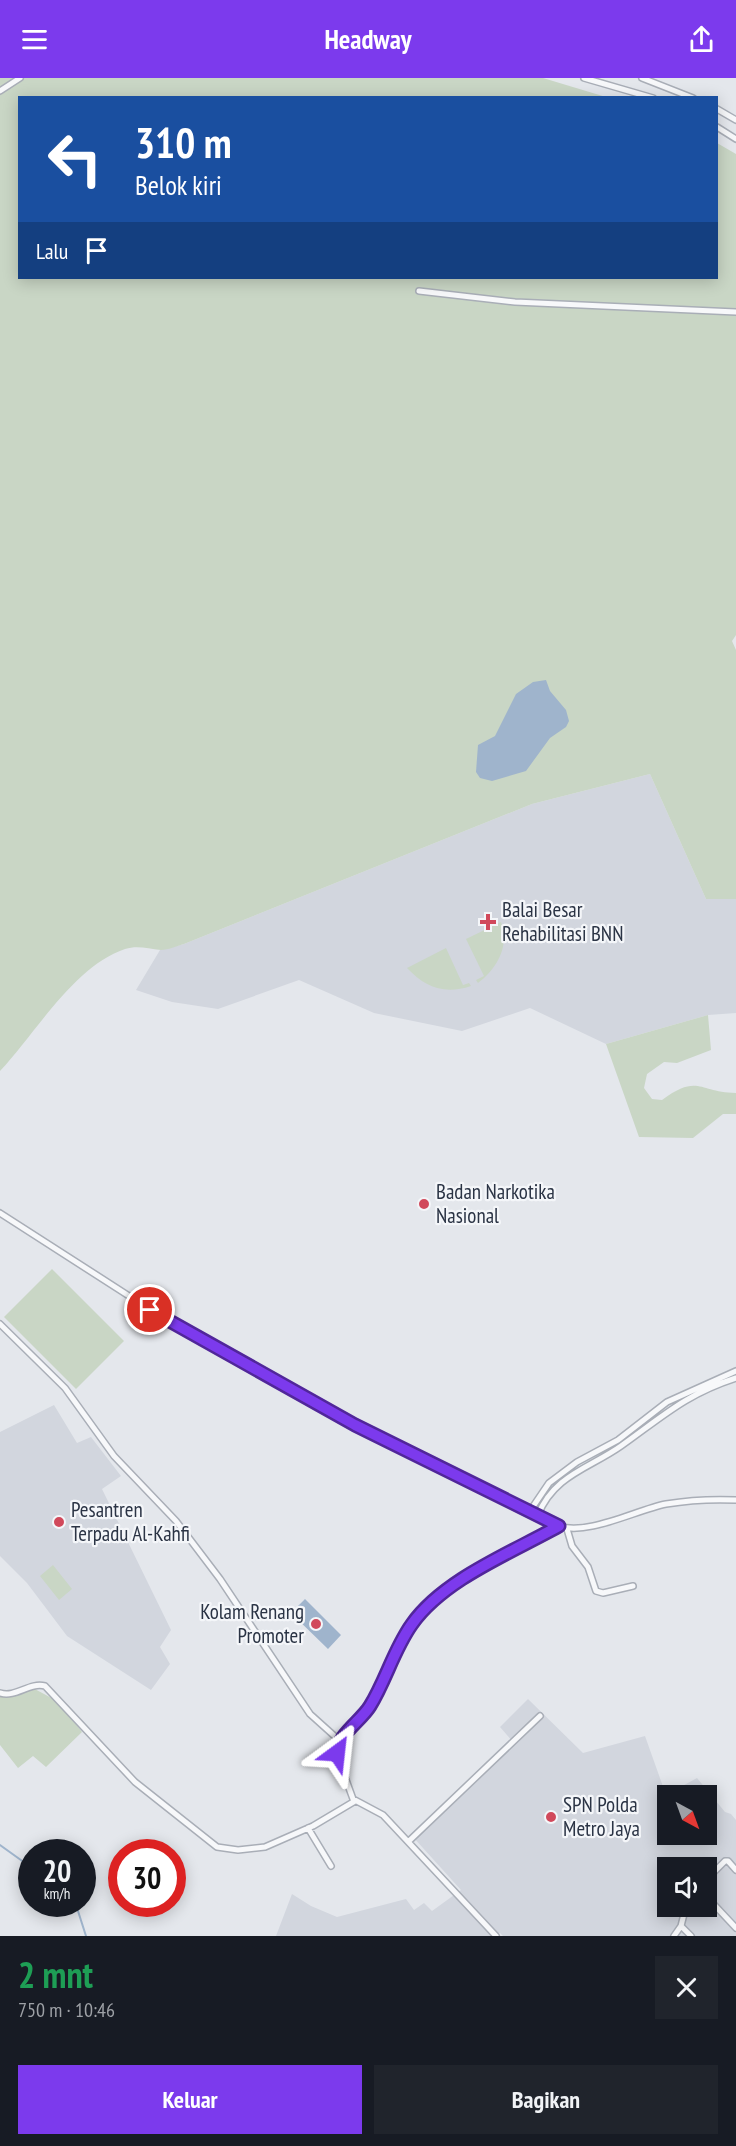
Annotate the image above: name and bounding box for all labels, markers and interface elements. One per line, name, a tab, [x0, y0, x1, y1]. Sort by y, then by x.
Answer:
text: Headway	[324, 22, 412, 56]
icon: menu	[18, 23, 51, 56]
icon: share	[685, 23, 718, 56]
text: 310 m	[135, 115, 232, 170]
icon: left	[36, 120, 114, 198]
text: Belok kiri	[135, 168, 222, 202]
icon: arrive	[80, 234, 113, 267]
text: Lalu	[36, 237, 68, 265]
place label: Balai Besar Rehabilitasi BNN	[502, 896, 623, 947]
marker: Balai Besar Rehabilitasi BNN	[479, 913, 497, 931]
place label: Badan Narkotika Nasional	[436, 1178, 555, 1229]
marker: Badan Narkotika Nasional	[417, 1197, 431, 1211]
pin	[124, 1284, 175, 1335]
icon: arrive	[133, 1293, 166, 1326]
place label: Pesantren Terpadu Al-Kahfi	[71, 1496, 190, 1547]
marker: Pesantren Terpadu Al-Kahfi	[52, 1515, 66, 1529]
place label: Kolam Renang Promoter	[200, 1598, 304, 1649]
marker: Kolam Renang Promoter	[309, 1617, 323, 1631]
position arrow	[305, 1721, 369, 1785]
north arrow	[657, 1785, 717, 1845]
map controls	[657, 1785, 717, 1917]
place label: SPN Polda Metro Jaya	[563, 1791, 640, 1842]
marker: SPN Polda Metro Jaya	[544, 1810, 558, 1824]
speed limit sign: 30	[108, 1839, 186, 1917]
text: 20	[43, 1851, 71, 1890]
button: sound	[657, 1857, 717, 1917]
text: km/h	[44, 1884, 70, 1903]
text: 2 mnt	[18, 1951, 93, 1998]
button: close	[655, 1956, 718, 2019]
text: 750 m · 10:46	[18, 1997, 115, 2023]
button: Keluar	[18, 2065, 362, 2134]
button: Bagikan	[374, 2065, 718, 2134]

